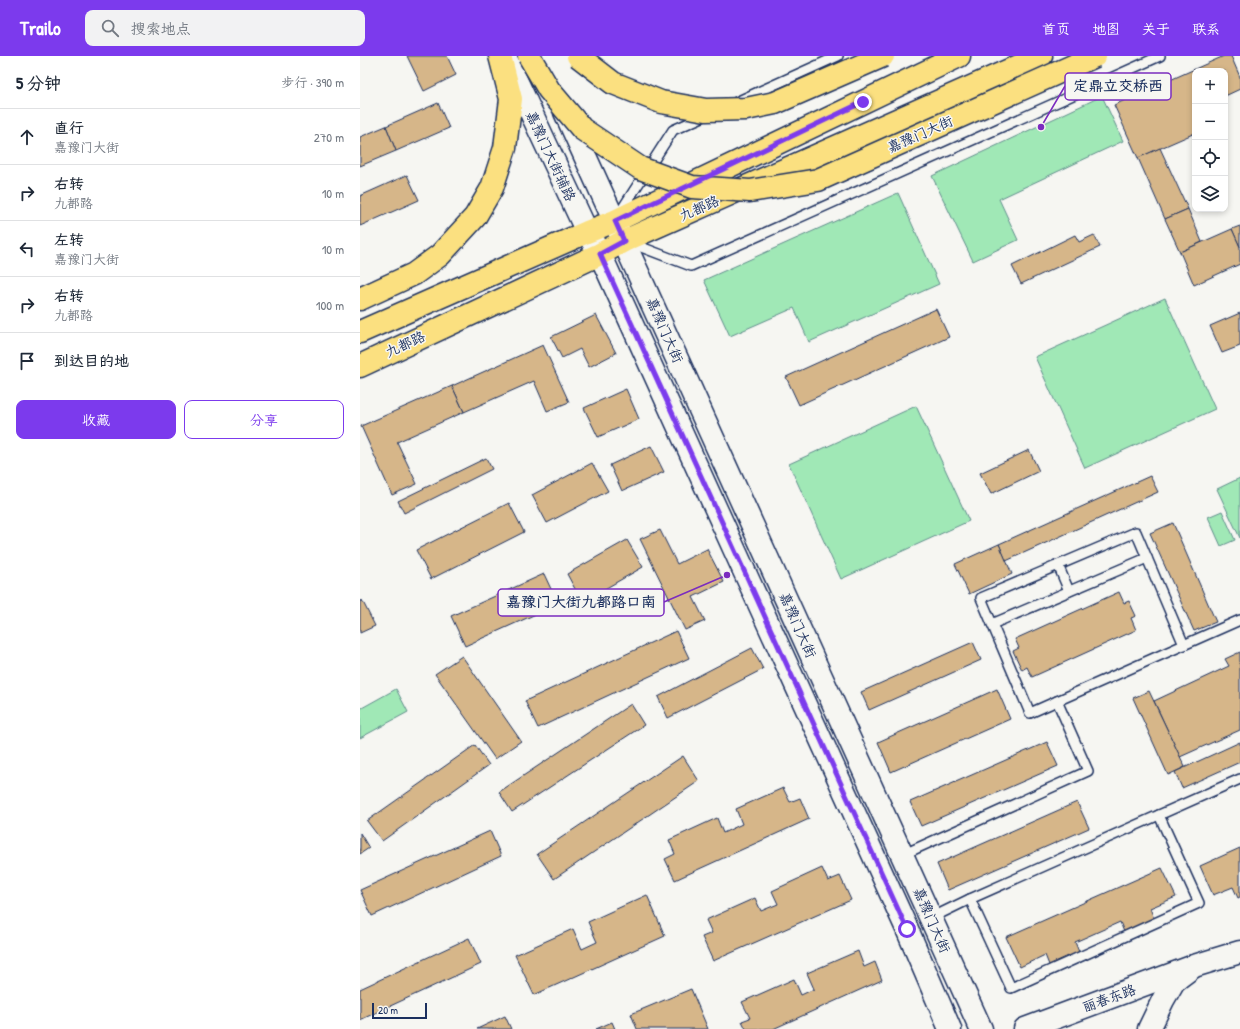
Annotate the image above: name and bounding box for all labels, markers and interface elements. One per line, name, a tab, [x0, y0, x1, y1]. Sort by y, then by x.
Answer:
search box	[85, 10, 365, 46]
text: Trailo	[20, 15, 61, 41]
icon: search	[99, 17, 121, 39]
text: 搜索地点	[131, 18, 191, 39]
text: 首页	[1042, 19, 1070, 38]
text: 地图	[1092, 19, 1120, 38]
text: 关于	[1142, 19, 1170, 38]
text: 联系	[1192, 19, 1220, 38]
map controls	[1192, 68, 1228, 212]
button: +	[1192, 68, 1228, 104]
text: 5 分钟	[16, 71, 61, 94]
text: 步行 · 390 m	[281, 73, 344, 91]
callout: 定鼎立交桥西	[1065, 73, 1171, 100]
text: 定鼎立交桥西	[1073, 75, 1163, 96]
route end	[854, 93, 872, 111]
button: −	[1192, 104, 1228, 140]
street label: 嘉豫门大街辅路	[522, 107, 581, 204]
street label: 嘉豫门大街	[884, 111, 956, 156]
text: 直行	[54, 117, 84, 138]
icon: ahead	[16, 126, 38, 148]
text: 270 m	[314, 128, 344, 146]
text: 嘉豫门大街	[54, 138, 119, 156]
button: locate	[1192, 140, 1228, 176]
text: 右转	[54, 173, 84, 194]
button: layers	[1192, 176, 1228, 212]
icon: right	[16, 182, 38, 204]
text: 10 m	[322, 184, 344, 202]
street label: 九都路	[676, 190, 722, 225]
text: 九都路	[54, 194, 93, 212]
text: 左转	[54, 229, 84, 250]
icon: left	[16, 238, 38, 260]
text: 10 m	[322, 240, 344, 258]
text: 嘉豫门大街	[54, 250, 119, 268]
text: 右转	[54, 285, 84, 306]
icon: right	[16, 294, 38, 316]
street label: 嘉豫门大街	[643, 294, 688, 366]
text: 100 m	[316, 296, 344, 314]
text: 九都路	[54, 306, 93, 324]
street label: 九都路	[382, 326, 428, 361]
icon: arrive	[16, 350, 38, 372]
text: 到达目的地	[54, 350, 129, 371]
button: 收藏	[16, 400, 176, 439]
button: 分享	[184, 400, 344, 439]
callout: 嘉豫门大街九都路口南	[498, 589, 664, 616]
street label: 嘉豫门大街	[776, 589, 821, 661]
text: 嘉豫门大街九都路口南	[506, 591, 656, 612]
street label: 嘉豫门大街	[910, 884, 955, 956]
route start	[898, 920, 916, 938]
street label: 丽春东路	[1079, 979, 1138, 1016]
scale bar	[372, 1001, 427, 1020]
text: 20 m	[378, 1003, 398, 1017]

